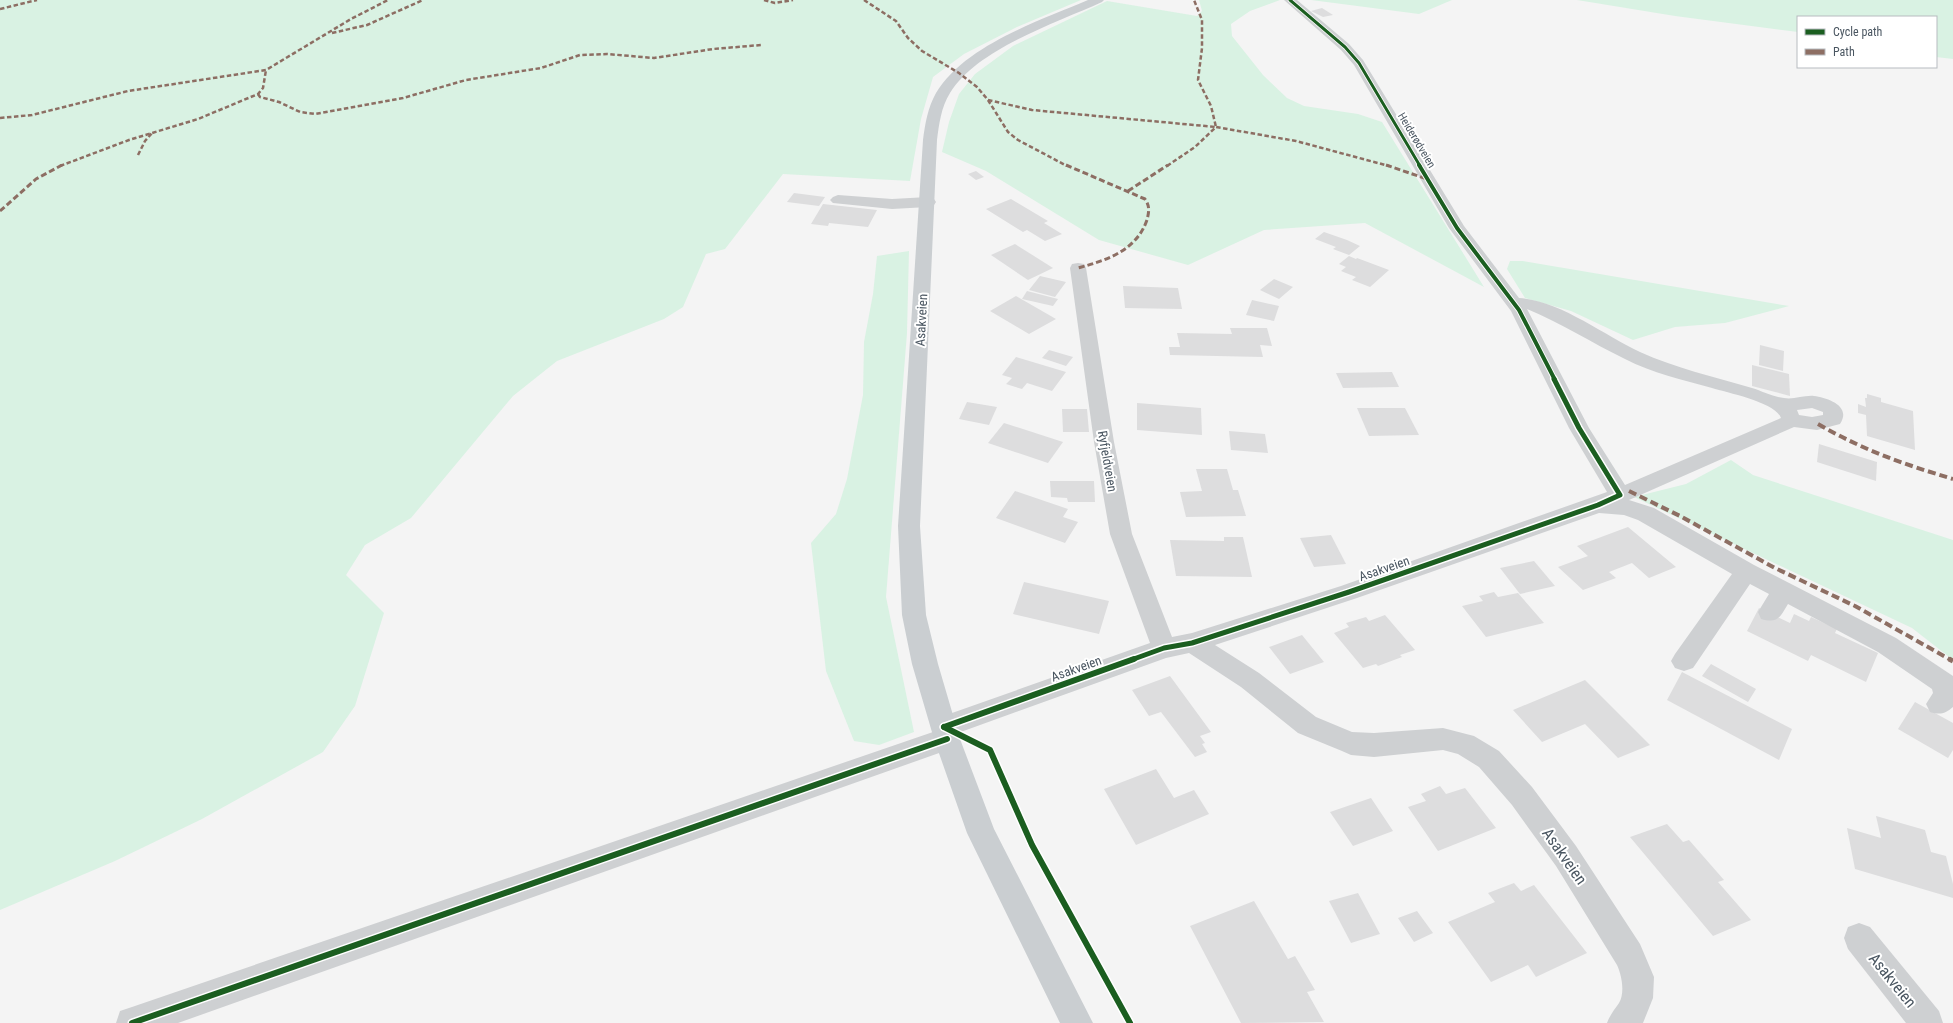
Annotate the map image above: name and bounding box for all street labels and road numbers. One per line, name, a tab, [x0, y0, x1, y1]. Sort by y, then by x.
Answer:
street label: Heiderødveien	[1395, 110, 1438, 170]
street label: Asakveien	[913, 293, 930, 347]
street label: Ryfjeldveien	[1095, 429, 1120, 493]
street label: Asakveien	[1357, 553, 1411, 584]
street label: Asakveien	[1049, 652, 1103, 684]
street label: Asakveien	[1538, 824, 1591, 888]
street label: Asakveien	[1865, 949, 1920, 1011]

